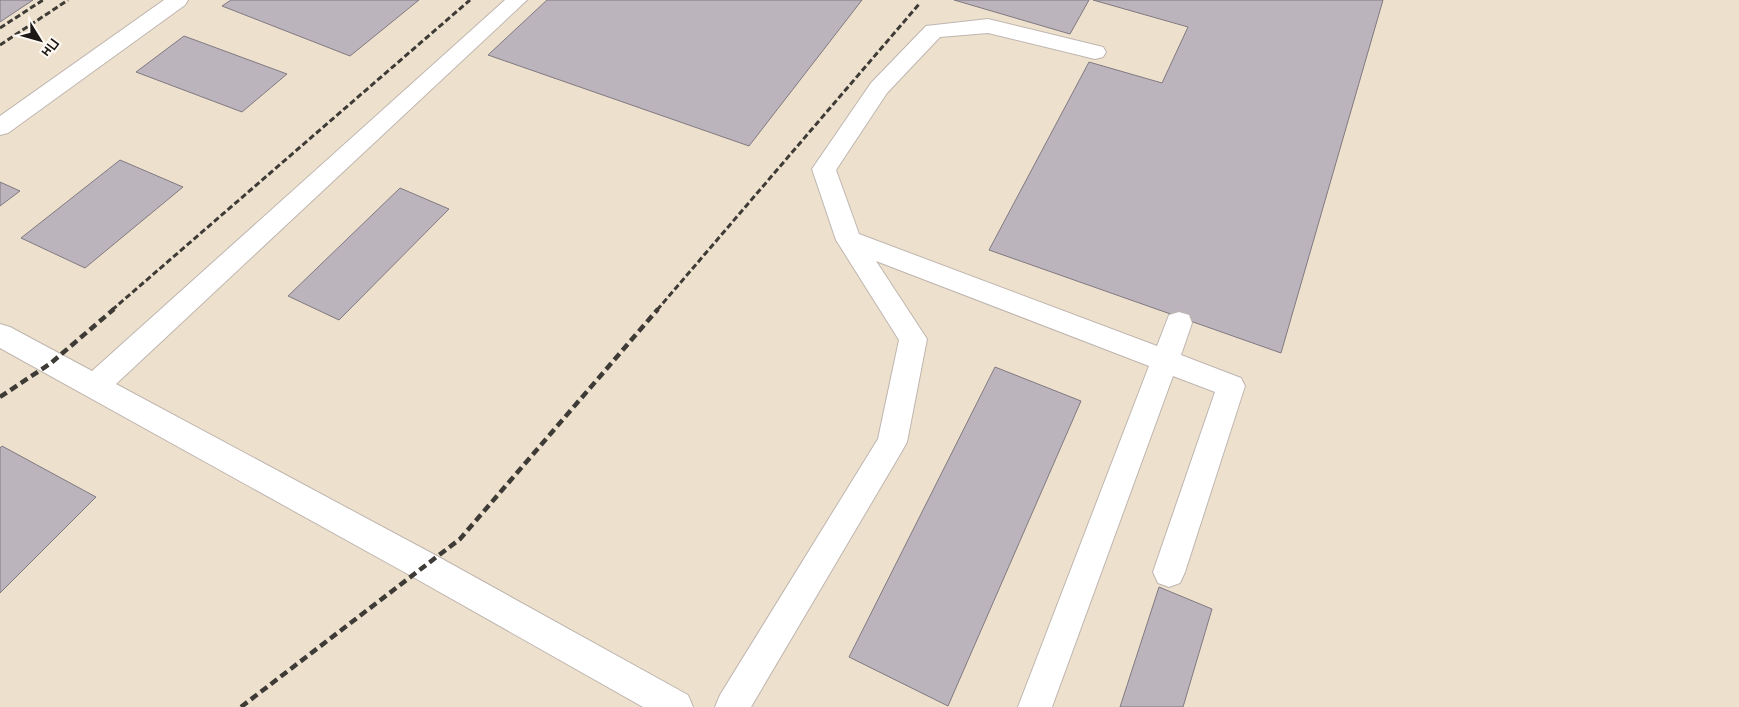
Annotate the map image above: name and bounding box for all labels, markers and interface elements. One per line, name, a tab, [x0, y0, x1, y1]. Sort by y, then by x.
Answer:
north arrow	[15, 15, 65, 65]
text: Пн	[38, 35, 64, 61]

